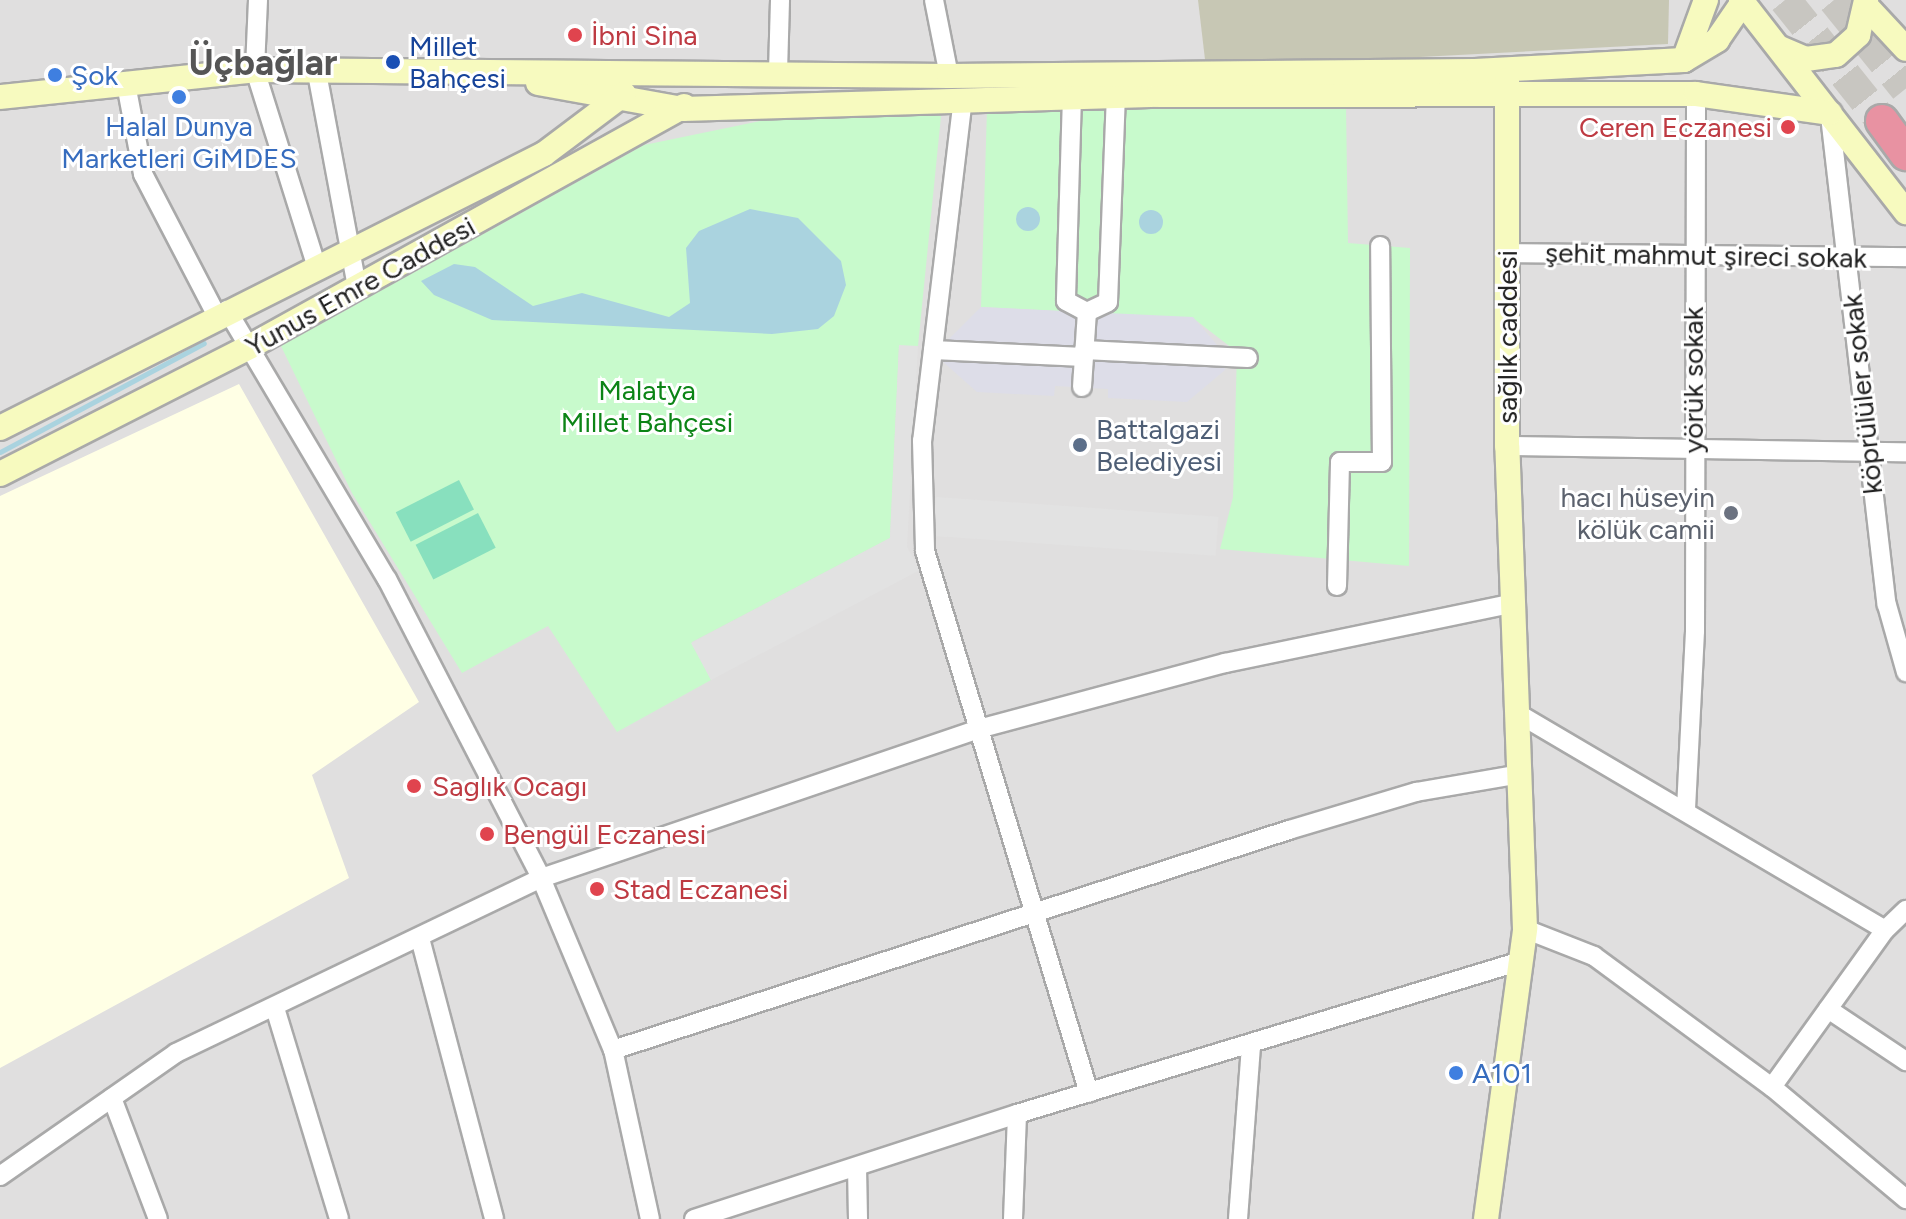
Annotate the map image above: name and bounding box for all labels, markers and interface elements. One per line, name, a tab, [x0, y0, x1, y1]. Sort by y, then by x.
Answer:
place label: İbni Sina	[591, 18, 698, 52]
marker: İbni Sina	[566, 26, 584, 44]
place label: Millet Bahçesi	[409, 29, 506, 95]
district label: Üçbağlar	[189, 41, 337, 85]
marker: Millet Bahçesi	[384, 53, 402, 71]
place label: Şok	[71, 58, 118, 92]
marker: Şok	[46, 66, 64, 84]
marker: Halal Dunya Marketleri GiMDES	[170, 88, 188, 106]
place label: Halal Dunya Marketleri GiMDES	[61, 109, 297, 175]
place label: Ceren Eczanesi	[1579, 110, 1772, 144]
marker: Ceren Eczanesi	[1779, 118, 1797, 136]
street label: Yunus Emre Caddesi	[239, 209, 481, 363]
street label: şehit mahmut şireci sokak	[1545, 235, 1867, 275]
street label: sağlık caddesi	[1490, 250, 1524, 424]
street label: köprülüler sokak	[1835, 292, 1889, 496]
street label: yörük sokak	[1676, 307, 1710, 453]
park label: Malatya Millet Bahçesi	[561, 373, 733, 439]
place label: Battalgazi Belediyesi	[1096, 412, 1222, 478]
marker: Battalgazi Belediyesi	[1071, 436, 1089, 454]
place label: hacı hüseyin kölük camii	[1560, 480, 1715, 546]
marker: hacı hüseyin kölük camii	[1722, 504, 1740, 522]
place label: Saglık Ocagı	[432, 769, 587, 803]
marker: Saglık Ocagı	[403, 775, 425, 797]
place label: Bengül Eczanesi	[503, 817, 706, 851]
marker: Bengül Eczanesi	[478, 825, 496, 843]
place label: Stad Eczanesi	[613, 872, 789, 906]
marker: Stad Eczanesi	[588, 880, 606, 898]
place label: A101	[1472, 1056, 1532, 1090]
marker: A101	[1447, 1064, 1465, 1082]

